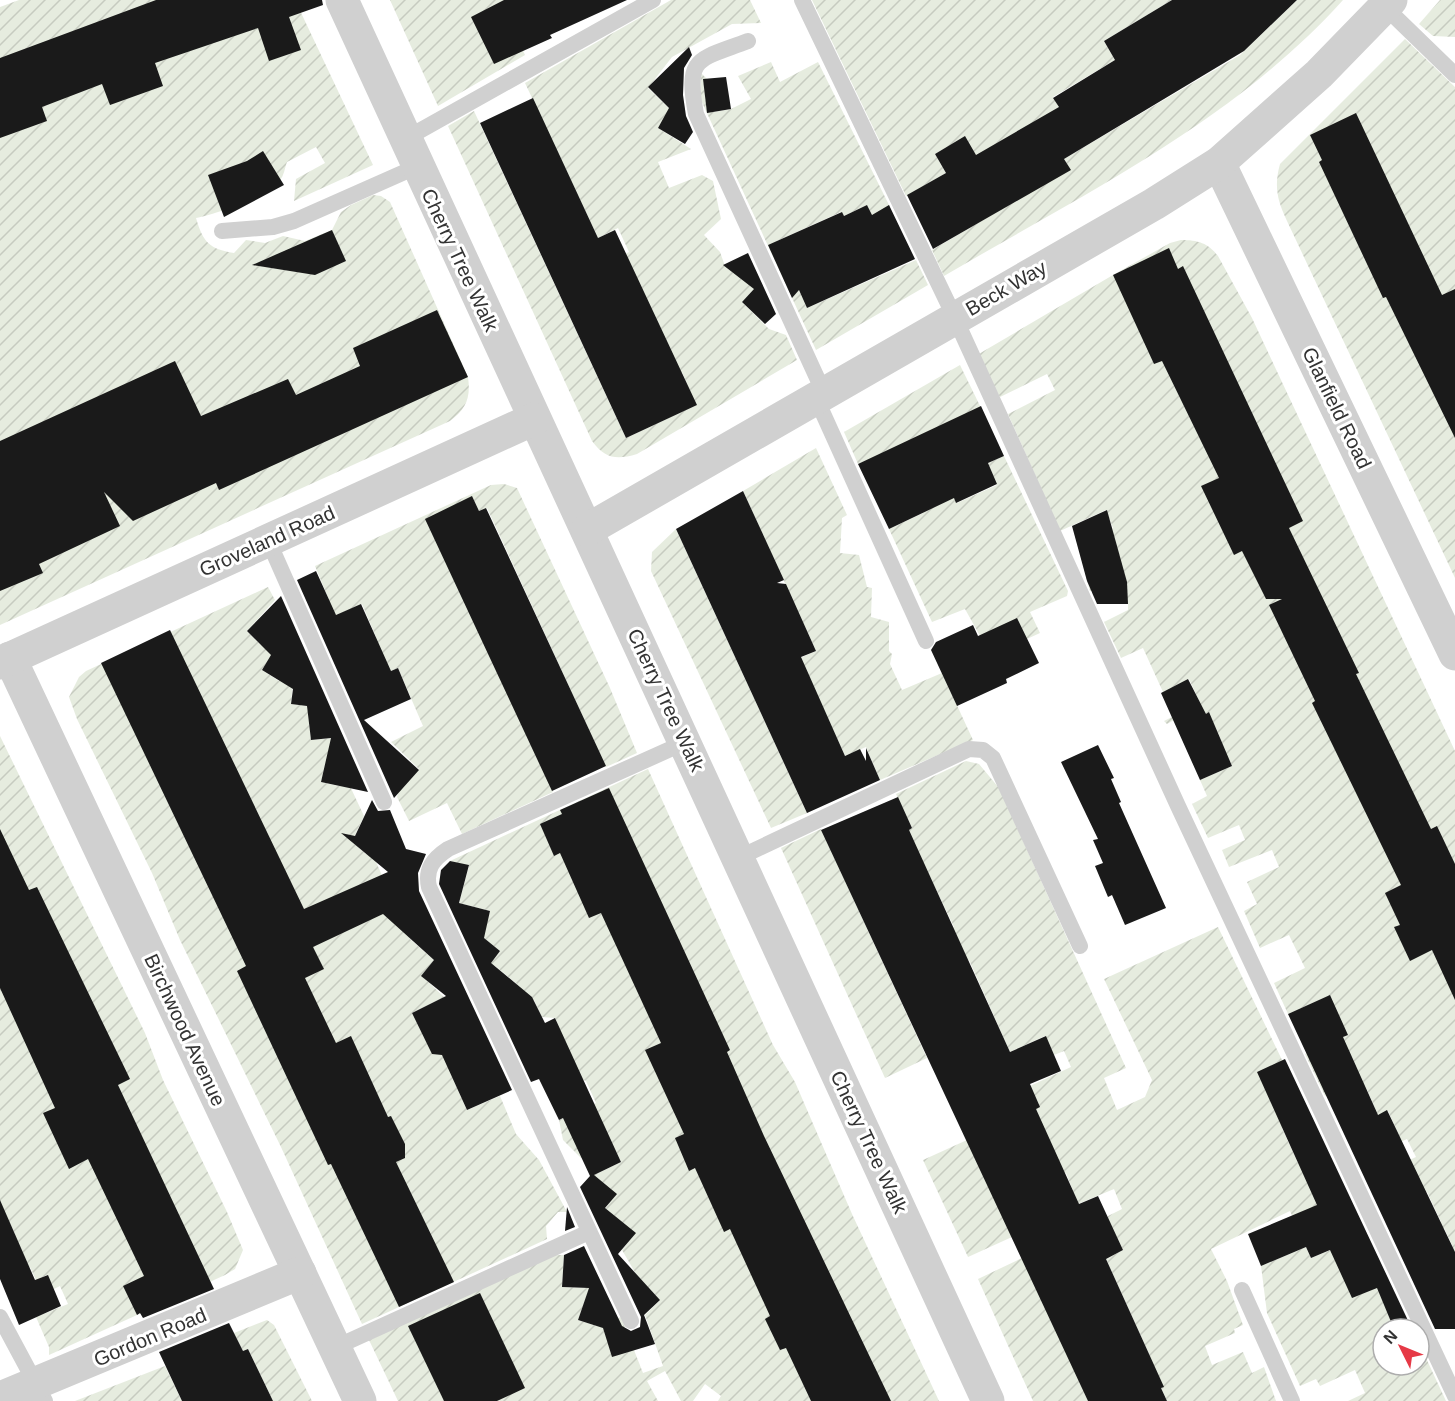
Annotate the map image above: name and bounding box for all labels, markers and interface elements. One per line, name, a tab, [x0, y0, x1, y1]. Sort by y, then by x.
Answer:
street label: Cherry Tree Walk	[417, 185, 503, 336]
street label: Beck Way	[962, 256, 1050, 320]
street label: Glanfield Road	[1298, 344, 1376, 472]
street label: Groveland Road	[196, 501, 338, 581]
street label: Cherry Tree Walk	[623, 625, 709, 776]
street label: Birchwood Avenue	[140, 950, 230, 1110]
street label: Cherry Tree Walk	[826, 1067, 912, 1218]
street label: Gordon Road	[90, 1303, 210, 1371]
north arrow	[1371, 1317, 1431, 1377]
text: N	[1380, 1327, 1401, 1347]

